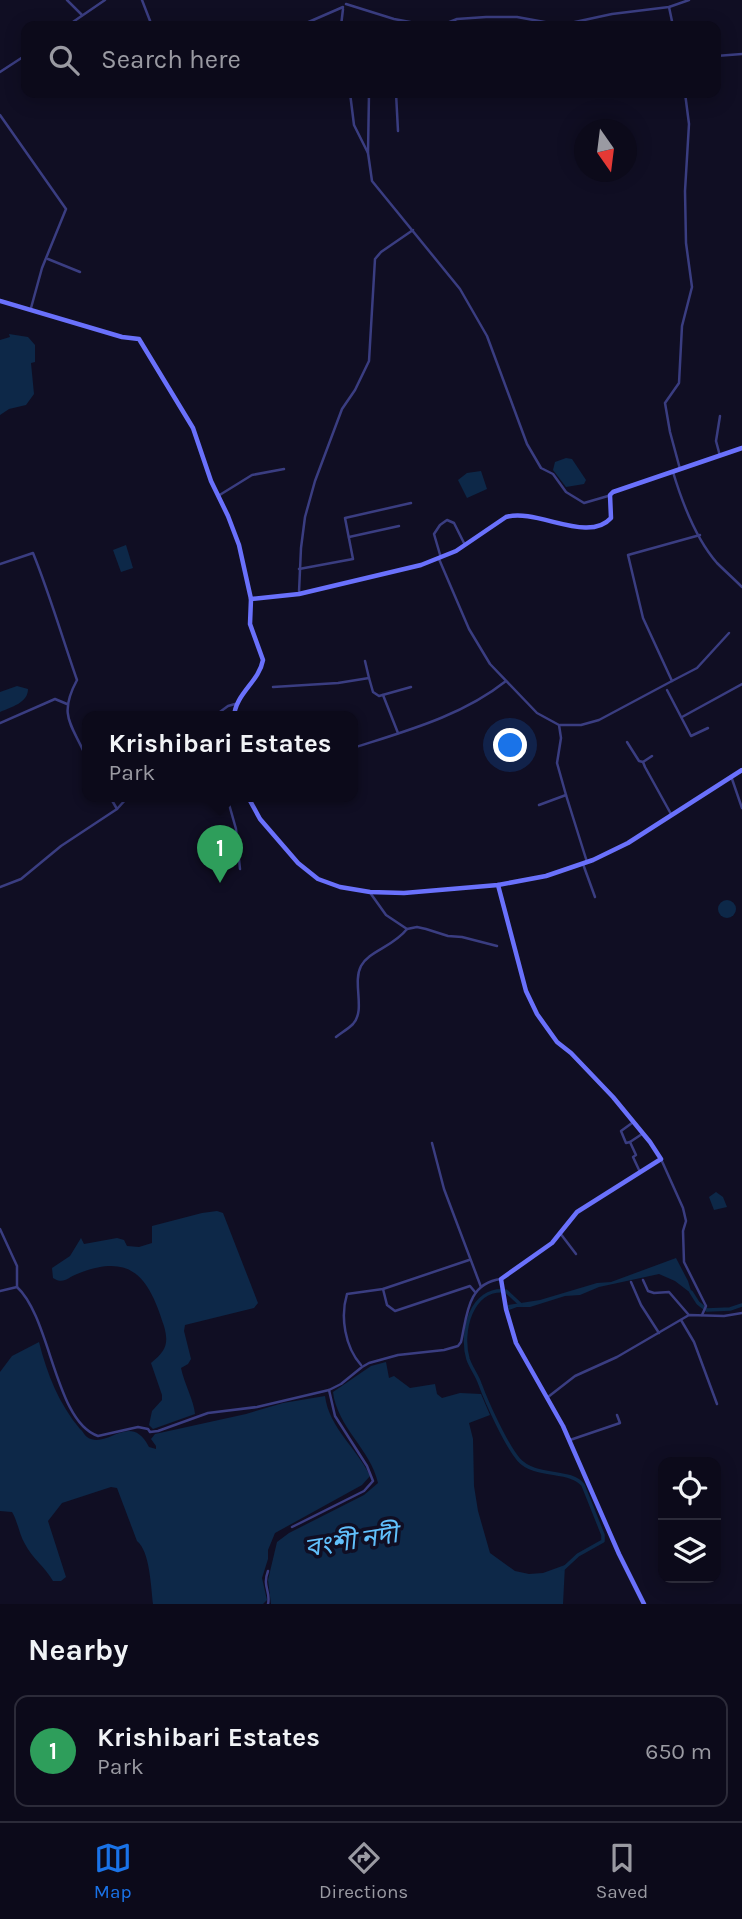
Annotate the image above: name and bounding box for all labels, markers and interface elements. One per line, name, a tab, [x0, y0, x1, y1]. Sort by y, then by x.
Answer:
search box	[21, 21, 721, 98]
icon: search	[45, 41, 83, 79]
text: Search here	[101, 44, 241, 75]
north arrow	[574, 119, 637, 182]
popup	[82, 711, 358, 802]
text: Krishibari Estates	[109, 728, 331, 759]
your location	[493, 728, 527, 762]
text: Park	[109, 759, 155, 786]
pin: 1	[197, 825, 243, 883]
map controls	[658, 1457, 721, 1583]
button: locate	[658, 1457, 721, 1520]
water label: বংশী নদী	[302, 1518, 405, 1564]
button: layers	[658, 1520, 721, 1583]
text: Nearby	[28, 1632, 128, 1668]
text: Krishibari Estates	[97, 1722, 320, 1753]
text: 1	[49, 1738, 57, 1765]
text: 650 m	[645, 1738, 712, 1765]
text: Park	[97, 1753, 144, 1780]
tab: Map	[94, 1839, 132, 1903]
tab: Directions	[319, 1839, 408, 1903]
tab: Saved	[596, 1839, 648, 1903]

